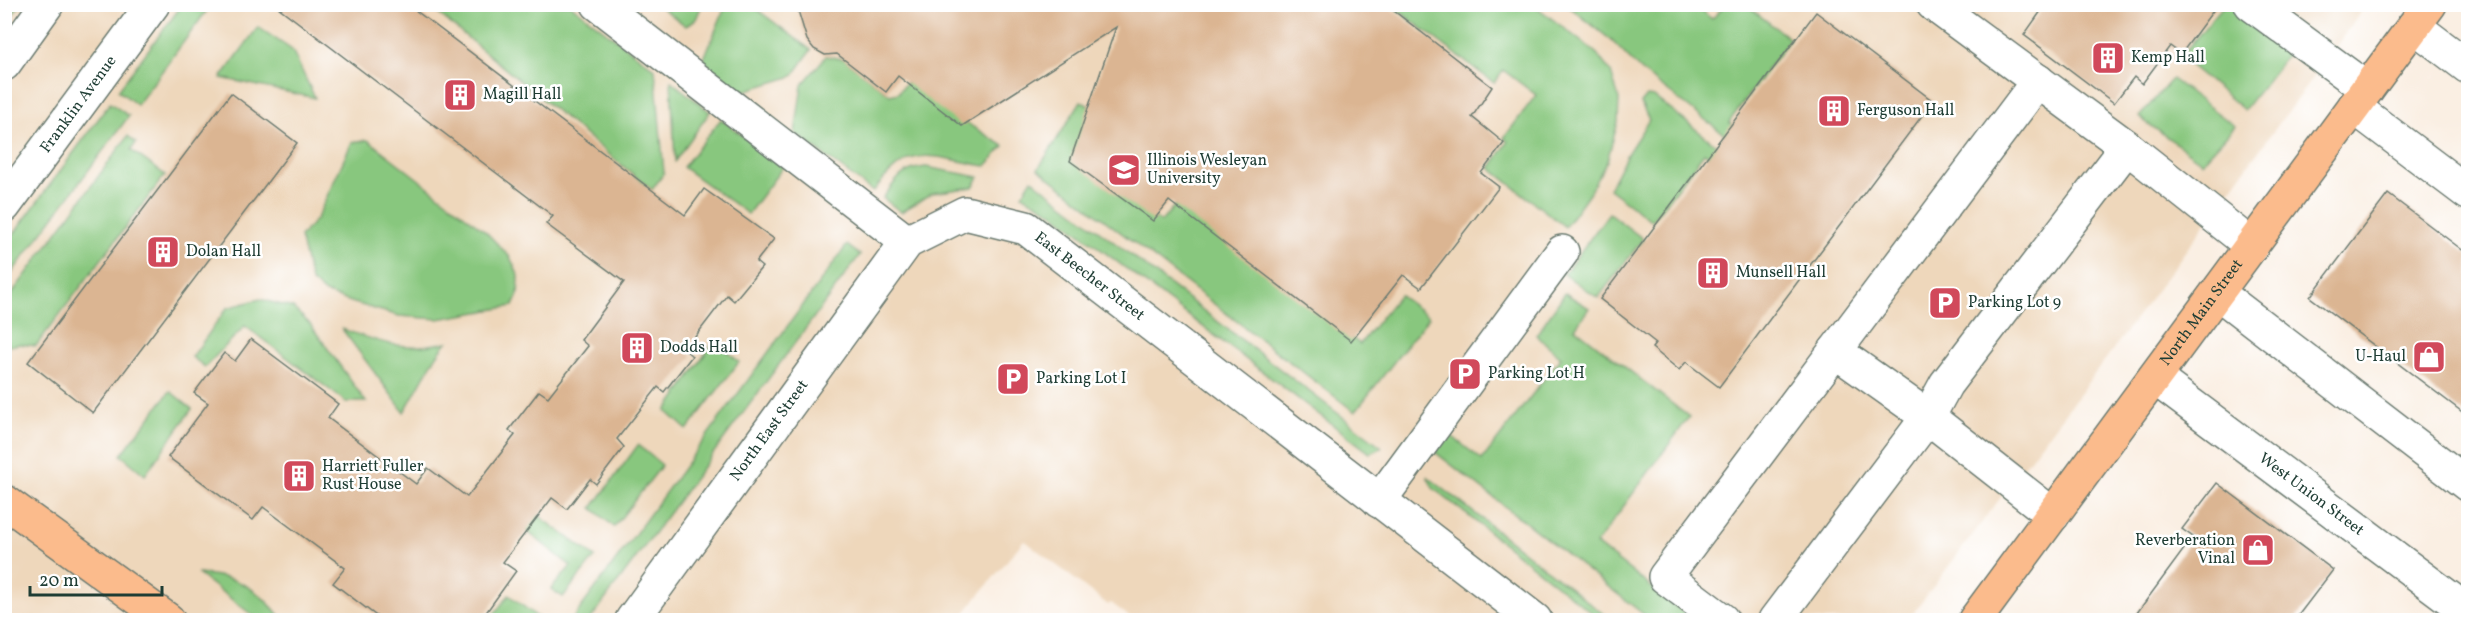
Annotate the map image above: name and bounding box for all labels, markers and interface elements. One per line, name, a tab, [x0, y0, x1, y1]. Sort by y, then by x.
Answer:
building icon: Kemp Hall	[2090, 40, 2126, 76]
place label: Kemp Hall	[2131, 47, 2205, 69]
street label: Franklin Avenue	[35, 51, 122, 158]
building icon: Magill Hall	[442, 77, 478, 113]
place label: Magill Hall	[483, 84, 561, 106]
building icon: Ferguson Hall	[1816, 93, 1852, 129]
place label: Ferguson Hall	[1857, 100, 1955, 122]
place label: Illinois Wesleyan University	[1147, 150, 1267, 190]
school or university icon: Illinois Wesleyan University	[1106, 152, 1142, 188]
street label: East Beecher Street	[1029, 227, 1149, 327]
building icon: Dolan Hall	[145, 234, 181, 270]
place label: Dolan Hall	[186, 241, 261, 263]
street label: North Main Street	[2155, 254, 2249, 371]
building icon: Munsell Hall	[1695, 255, 1731, 291]
place label: Munsell Hall	[1736, 262, 1826, 284]
parking icon: Parking Lot 9	[1927, 285, 1963, 321]
place label: Parking Lot 9	[1968, 292, 2061, 314]
building icon: Dodds Hall	[619, 330, 655, 366]
place label: Dodds Hall	[660, 337, 738, 359]
shop icon: U-Haul	[2411, 339, 2447, 375]
place label: U-Haul	[2355, 346, 2406, 368]
parking icon: Parking Lot H	[1447, 356, 1483, 392]
parking icon: Parking Lot I	[995, 361, 1031, 397]
place label: Parking Lot H	[1488, 363, 1585, 385]
place label: Parking Lot I	[1036, 368, 1126, 390]
street label: North East Street	[725, 375, 814, 486]
street label: West Union Street	[2254, 448, 2369, 542]
place label: Harriett Fuller Rust House	[322, 456, 424, 496]
building icon: Harriett Fuller Rust House	[281, 458, 317, 494]
place label: Reverberation Vinal	[2135, 530, 2235, 570]
shop icon: Reverberation Vinal	[2240, 532, 2276, 568]
scale bar	[30, 559, 162, 597]
text: 20 m	[39, 569, 79, 594]

